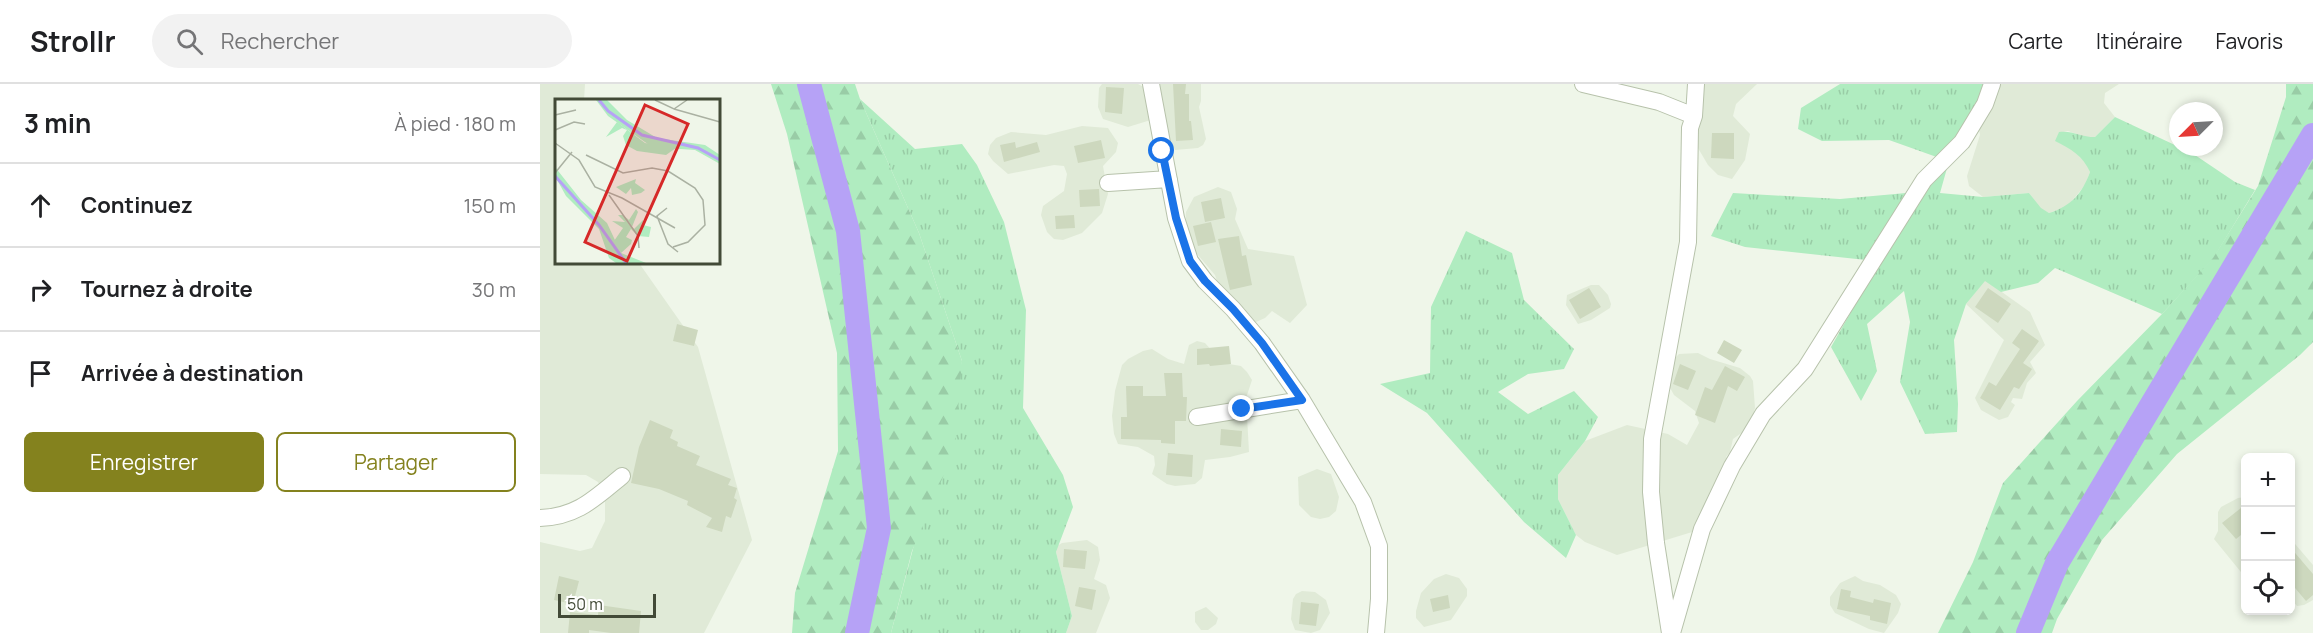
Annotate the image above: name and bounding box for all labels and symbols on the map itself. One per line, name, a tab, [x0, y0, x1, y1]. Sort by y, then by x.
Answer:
inset map	[555, 99, 720, 264]
north arrow	[2169, 102, 2223, 156]
route start	[1148, 137, 1174, 163]
route end	[1228, 395, 1254, 421]
scale bar	[558, 591, 656, 618]

